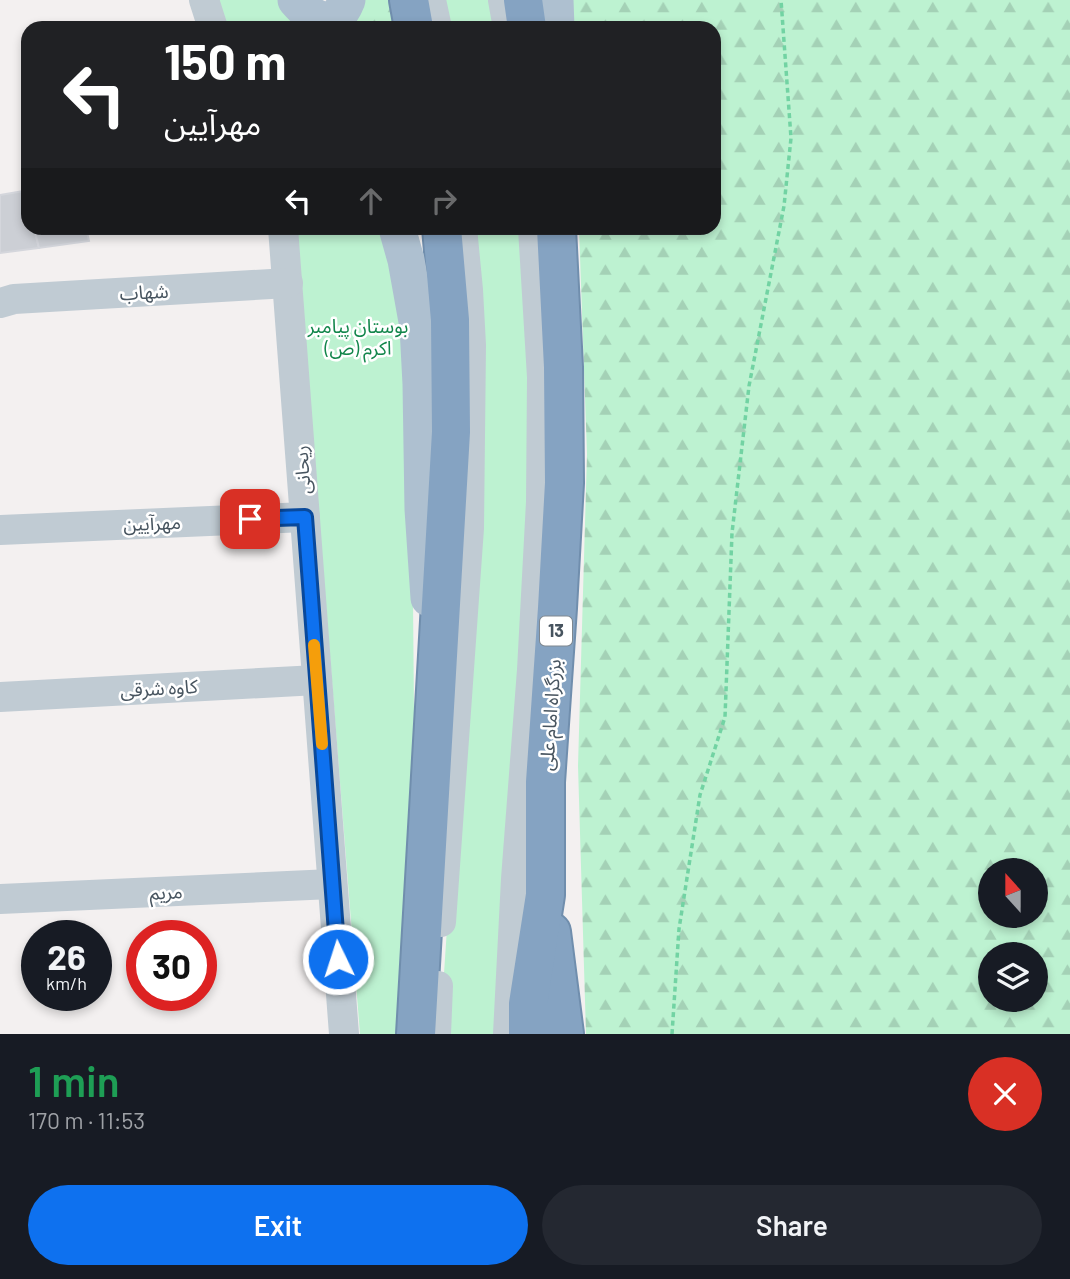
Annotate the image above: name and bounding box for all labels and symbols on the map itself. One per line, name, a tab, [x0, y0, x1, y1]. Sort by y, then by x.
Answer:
street label: شهاب	[119, 279, 169, 305]
park label: بوستان پیامبر اکرم (ص)	[307, 314, 408, 363]
street label: ریحانی	[288, 445, 316, 495]
pin	[220, 489, 280, 549]
street label: مهرآیین	[123, 510, 181, 536]
road number: 13	[540, 616, 572, 646]
street label: بزرگراه امام علی	[534, 658, 569, 772]
street label: کاوه شرقی	[120, 674, 200, 702]
north arrow	[978, 858, 1048, 928]
street label: مریم	[149, 879, 183, 908]
speed limit sign: 30	[126, 920, 217, 1011]
position arrow	[301, 922, 375, 996]

